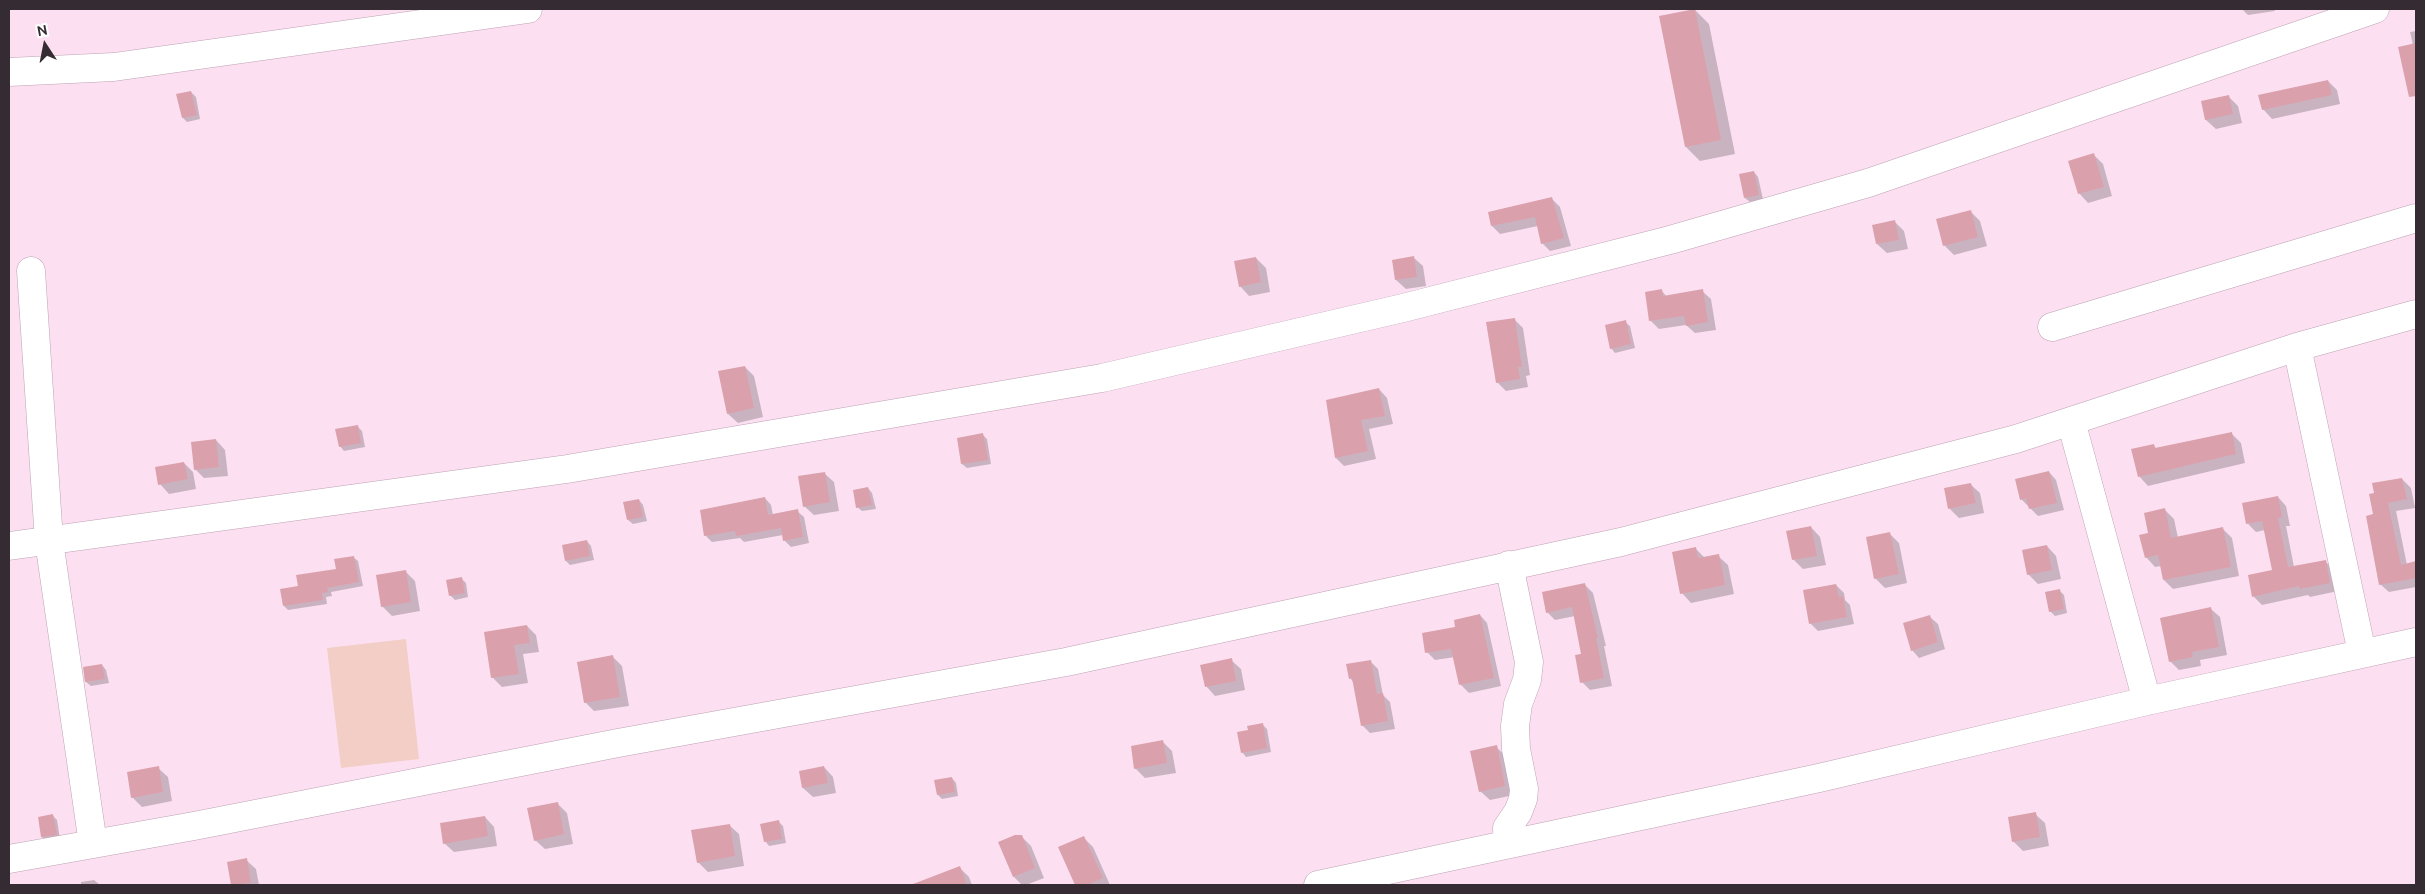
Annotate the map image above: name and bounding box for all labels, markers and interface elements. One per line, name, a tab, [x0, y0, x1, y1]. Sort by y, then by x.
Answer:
north arrow	[20, 20, 70, 70]
text: N	[35, 21, 49, 39]

